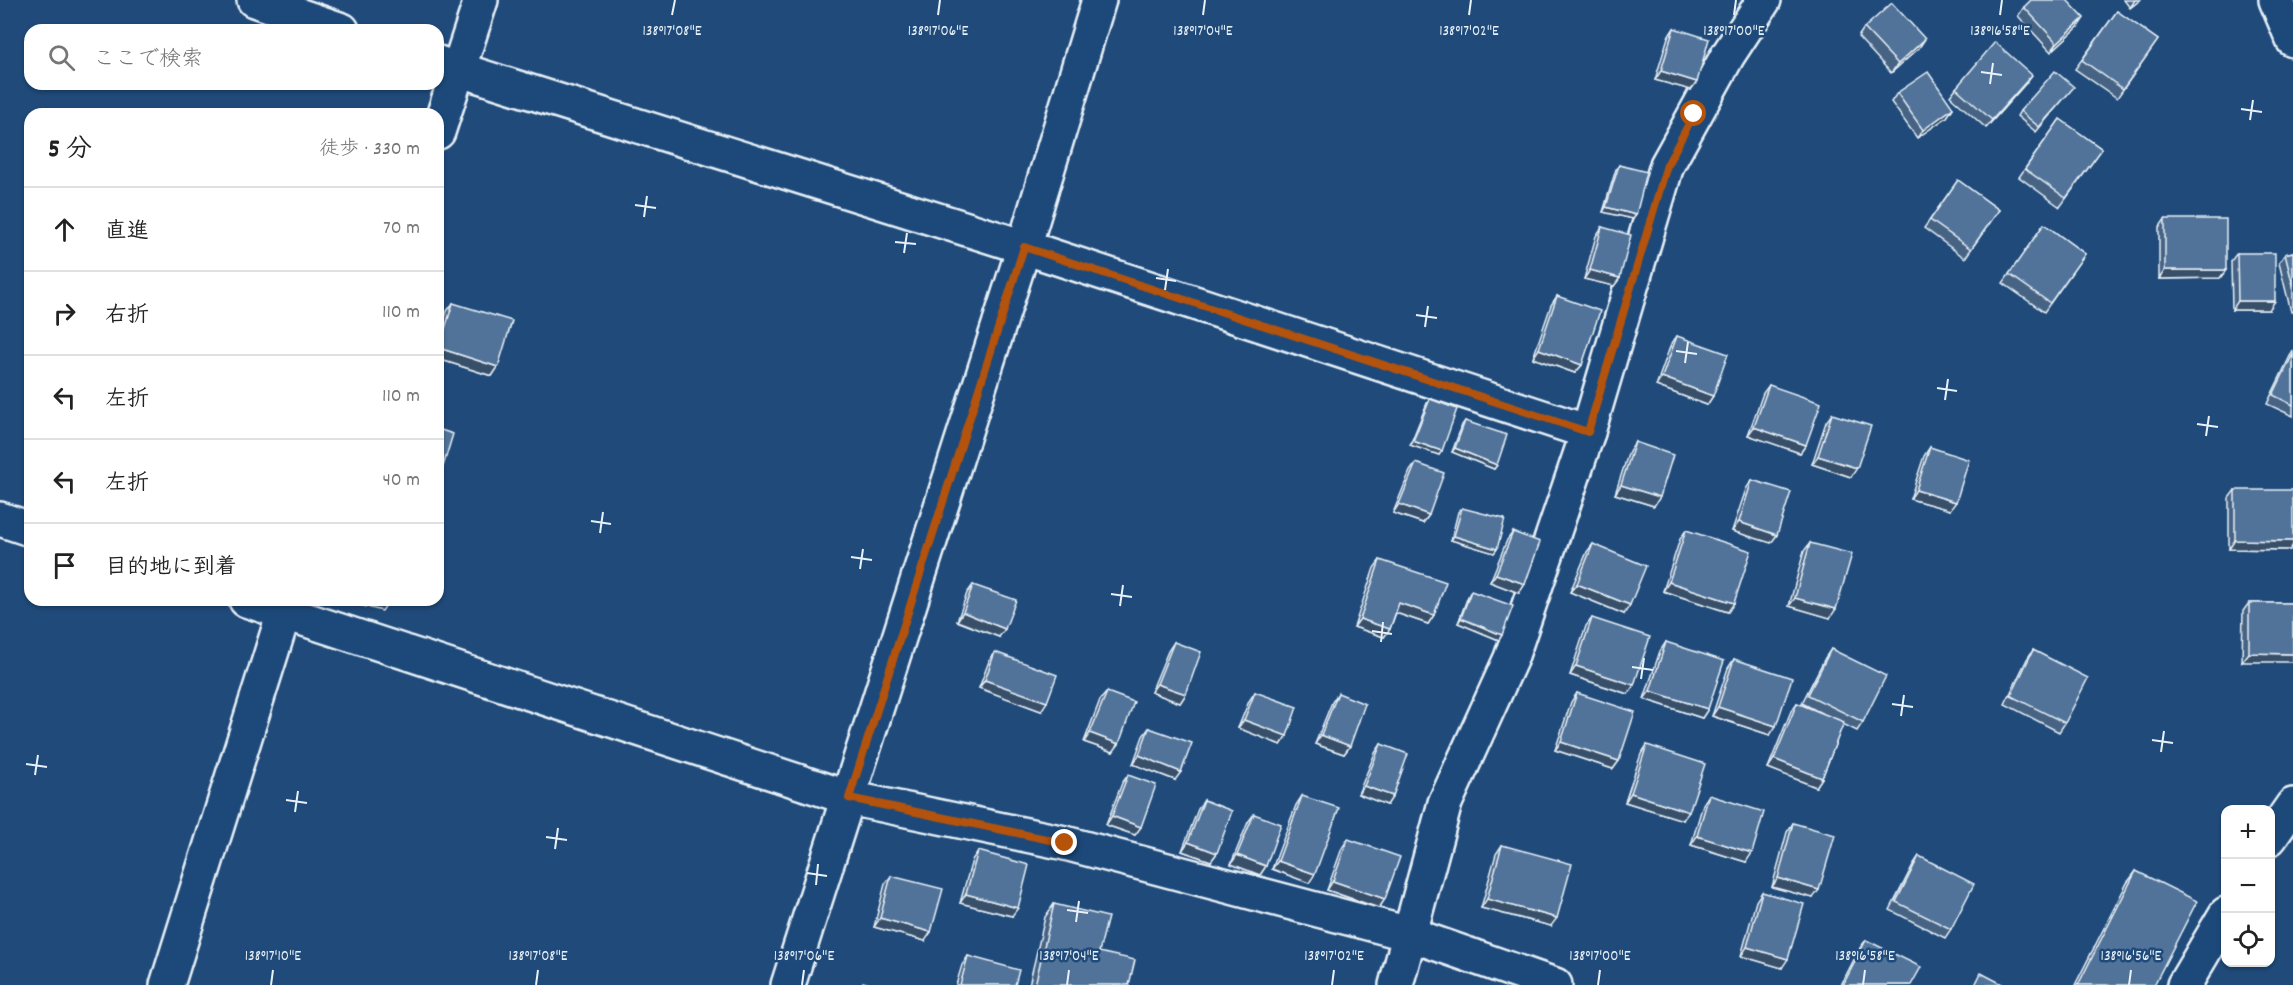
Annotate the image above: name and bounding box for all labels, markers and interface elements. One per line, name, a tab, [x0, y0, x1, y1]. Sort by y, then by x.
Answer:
text: 138°17'08"E	[642, 21, 702, 43]
text: 138°17'06"E	[908, 21, 968, 43]
text: 138°17'04"E	[1173, 21, 1233, 43]
text: 138°17'02"E	[1439, 21, 1499, 43]
text: 138°17'00"E	[1703, 21, 1765, 43]
text: 138°16'58"E	[1970, 21, 2030, 43]
search box	[24, 24, 444, 90]
icon: search	[45, 41, 78, 74]
text: ここで検索	[93, 45, 203, 76]
route start	[1680, 100, 1706, 126]
text: 5 分	[48, 132, 92, 169]
text: 徒歩 · 330 m	[319, 136, 420, 164]
icon: ahead	[48, 213, 81, 246]
text: 70 m	[383, 215, 420, 243]
text: 直進	[105, 217, 149, 248]
icon: right	[48, 297, 81, 330]
text: 110 m	[382, 299, 420, 327]
text: 右折	[105, 301, 149, 332]
icon: left	[48, 381, 81, 414]
text: 110 m	[382, 383, 420, 411]
text: 左折	[105, 385, 149, 416]
icon: left	[48, 465, 81, 498]
text: 40 m	[382, 467, 420, 495]
text: 左折	[105, 469, 149, 500]
icon: arrive	[48, 549, 81, 582]
text: 目的地に到着	[105, 553, 237, 584]
map controls	[2221, 805, 2275, 967]
button: +	[2221, 805, 2275, 859]
route end	[1051, 829, 1077, 855]
button: −	[2221, 859, 2275, 913]
button: locate	[2221, 913, 2275, 967]
text: 138°17'10"E	[245, 946, 301, 968]
text: 138°17'08"E	[508, 946, 568, 968]
text: 138°17'06"E	[774, 946, 834, 968]
text: 138°17'04"E	[1039, 946, 1099, 968]
text: 138°17'02"E	[1304, 946, 1364, 968]
text: 138°17'00"E	[1569, 946, 1631, 968]
text: 138°16'58"E	[1835, 946, 1895, 968]
text: 138°16'56"E	[2101, 946, 2162, 968]

